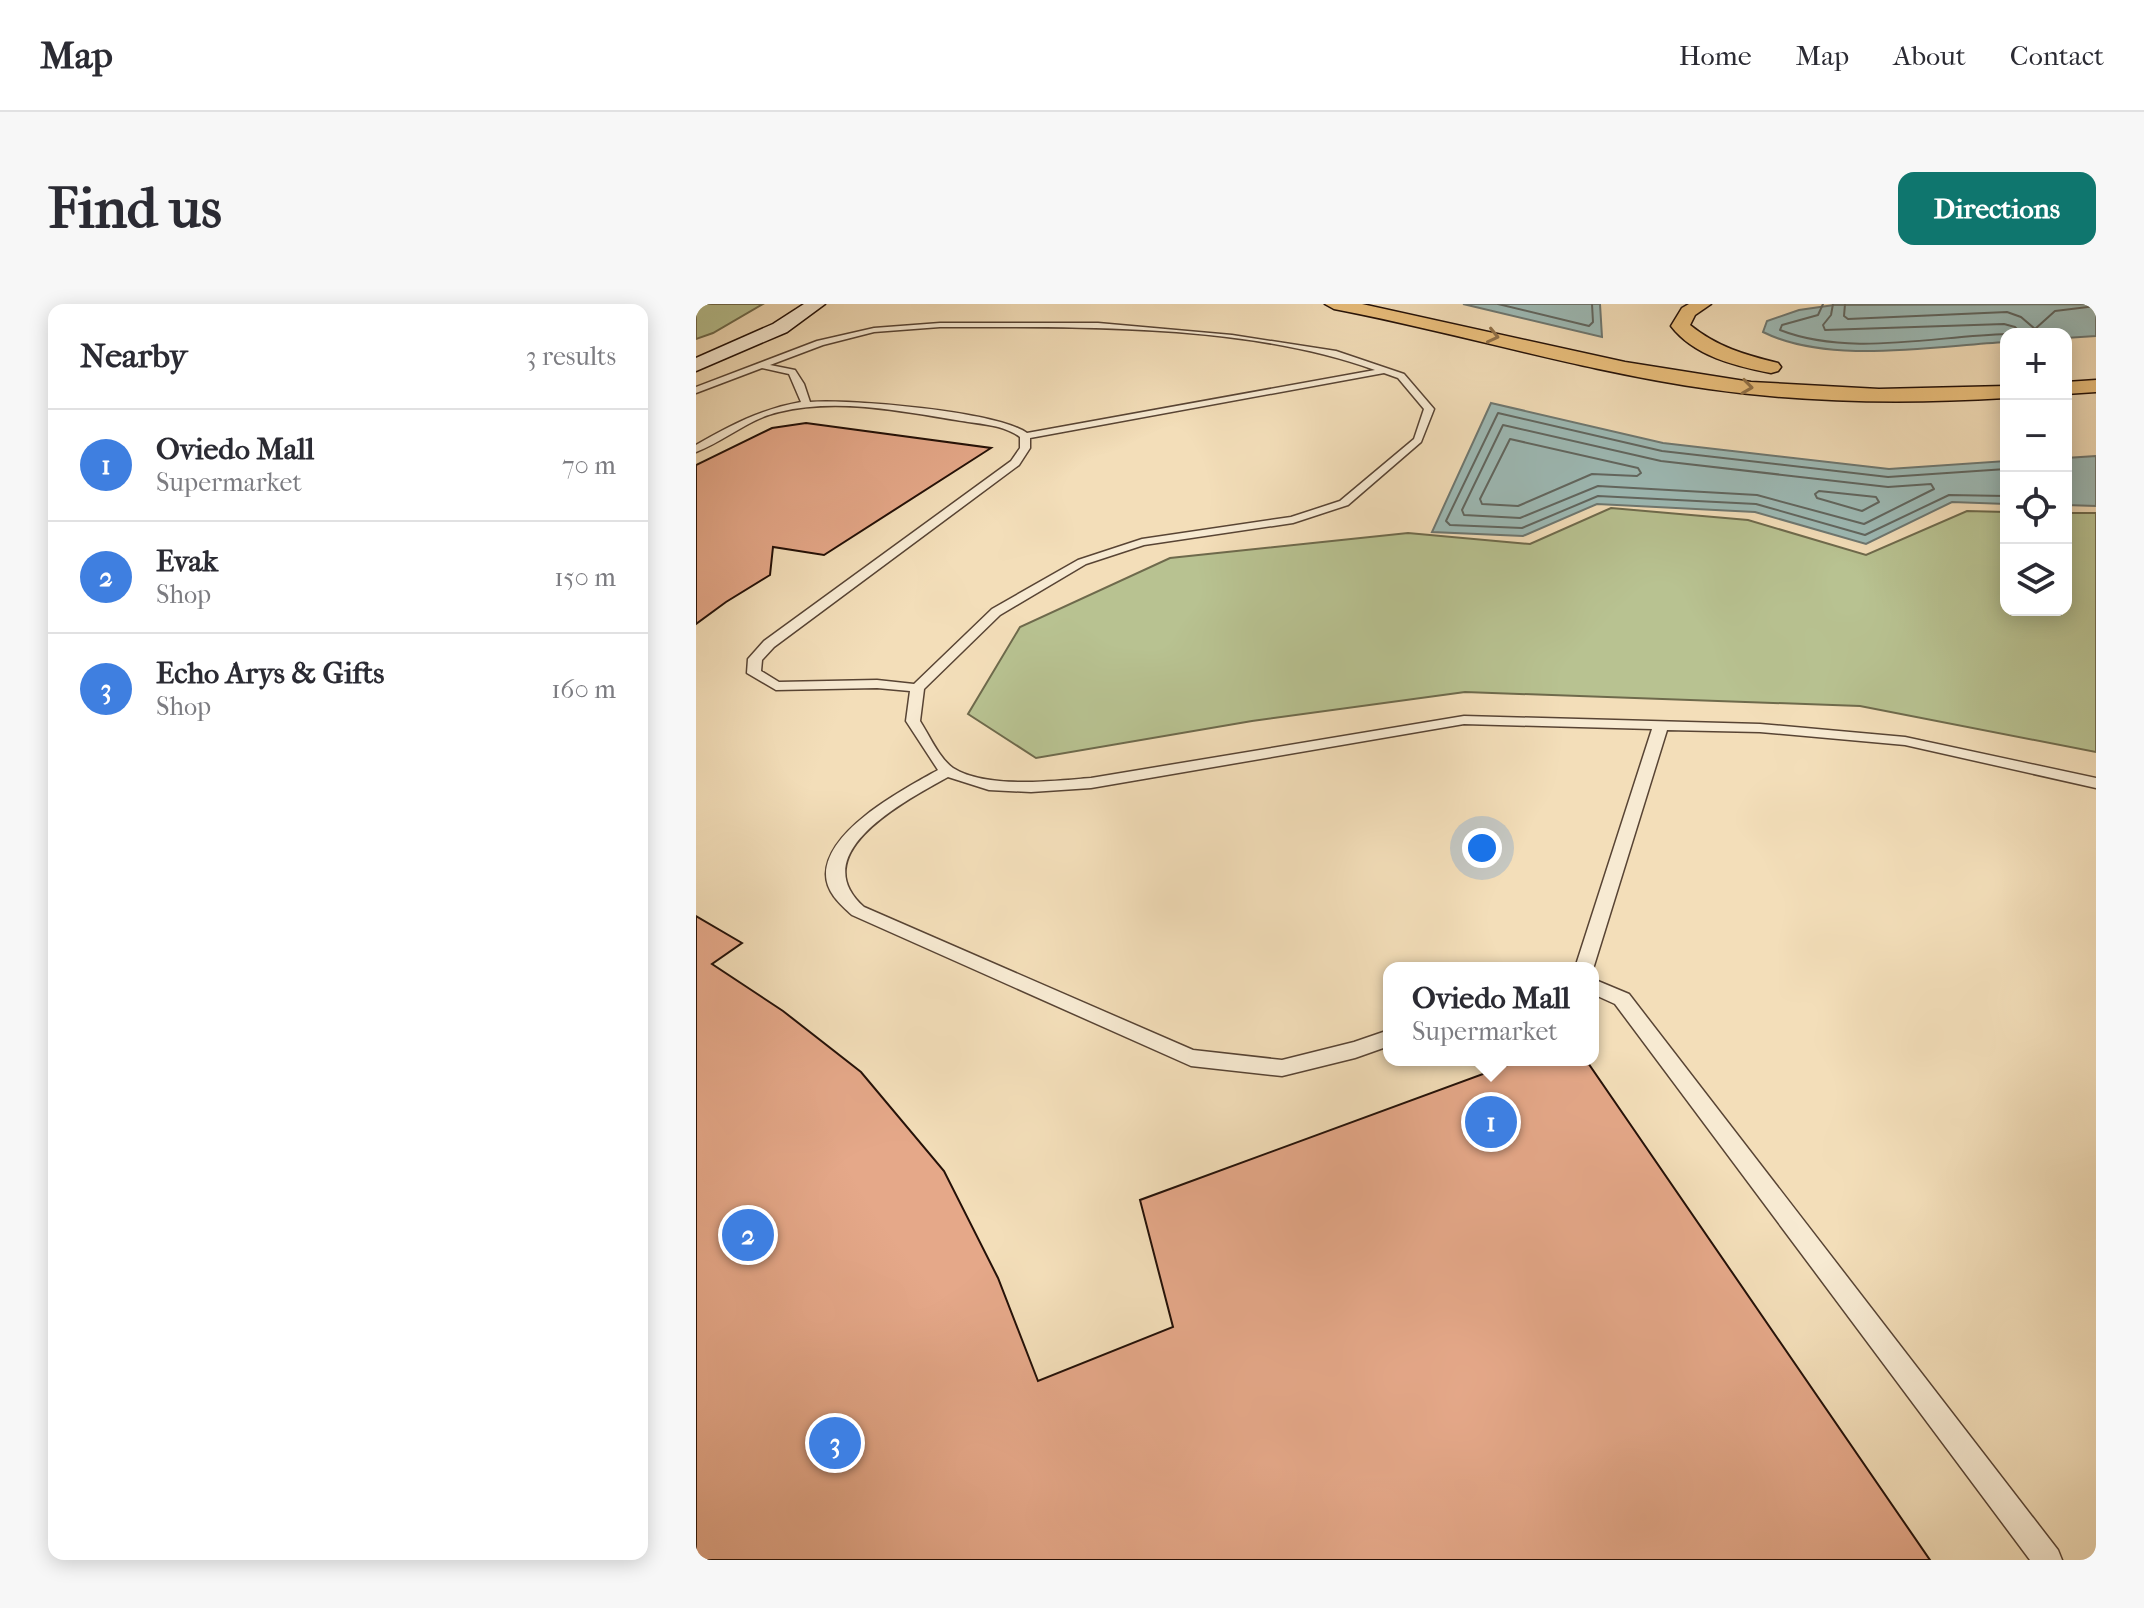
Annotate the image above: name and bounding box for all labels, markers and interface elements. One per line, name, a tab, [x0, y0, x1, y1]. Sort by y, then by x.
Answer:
text: Map	[40, 33, 113, 78]
text: Home	[1679, 39, 1752, 72]
text: Map	[1796, 39, 1849, 72]
text: About	[1893, 39, 1966, 72]
text: Contact	[2010, 39, 2104, 72]
button: Directions	[1898, 172, 2096, 245]
text: Find us	[48, 176, 222, 241]
one-way arrow	[1485, 327, 1499, 344]
map controls	[2000, 328, 2072, 616]
button: +	[2000, 328, 2072, 400]
text: Nearby	[80, 336, 187, 376]
text: 3 results	[526, 341, 616, 372]
one-way arrow	[1741, 378, 1754, 395]
button: −	[2000, 400, 2072, 472]
text: Oviedo Mall	[156, 432, 314, 467]
text: 1	[101, 450, 111, 481]
text: 70 m	[562, 450, 616, 481]
text: Supermarket	[156, 467, 302, 498]
button: locate	[2000, 472, 2072, 544]
text: Evak	[156, 544, 218, 579]
button: layers	[2000, 544, 2072, 616]
text: 2	[99, 562, 113, 593]
text: 150 m	[554, 562, 616, 593]
text: Shop	[156, 579, 211, 610]
text: Echo Arys & Gifts	[156, 656, 384, 691]
text: 3	[101, 674, 111, 705]
text: 160 m	[551, 674, 616, 705]
text: Shop	[156, 691, 211, 722]
your location	[1462, 828, 1502, 868]
popup	[1383, 962, 1599, 1066]
text: Oviedo Mall	[1412, 981, 1570, 1016]
text: Supermarket	[1412, 1016, 1558, 1047]
pin: 1	[1465, 1092, 1517, 1152]
pin: 2	[722, 1205, 774, 1265]
pin: 3	[809, 1413, 861, 1473]

